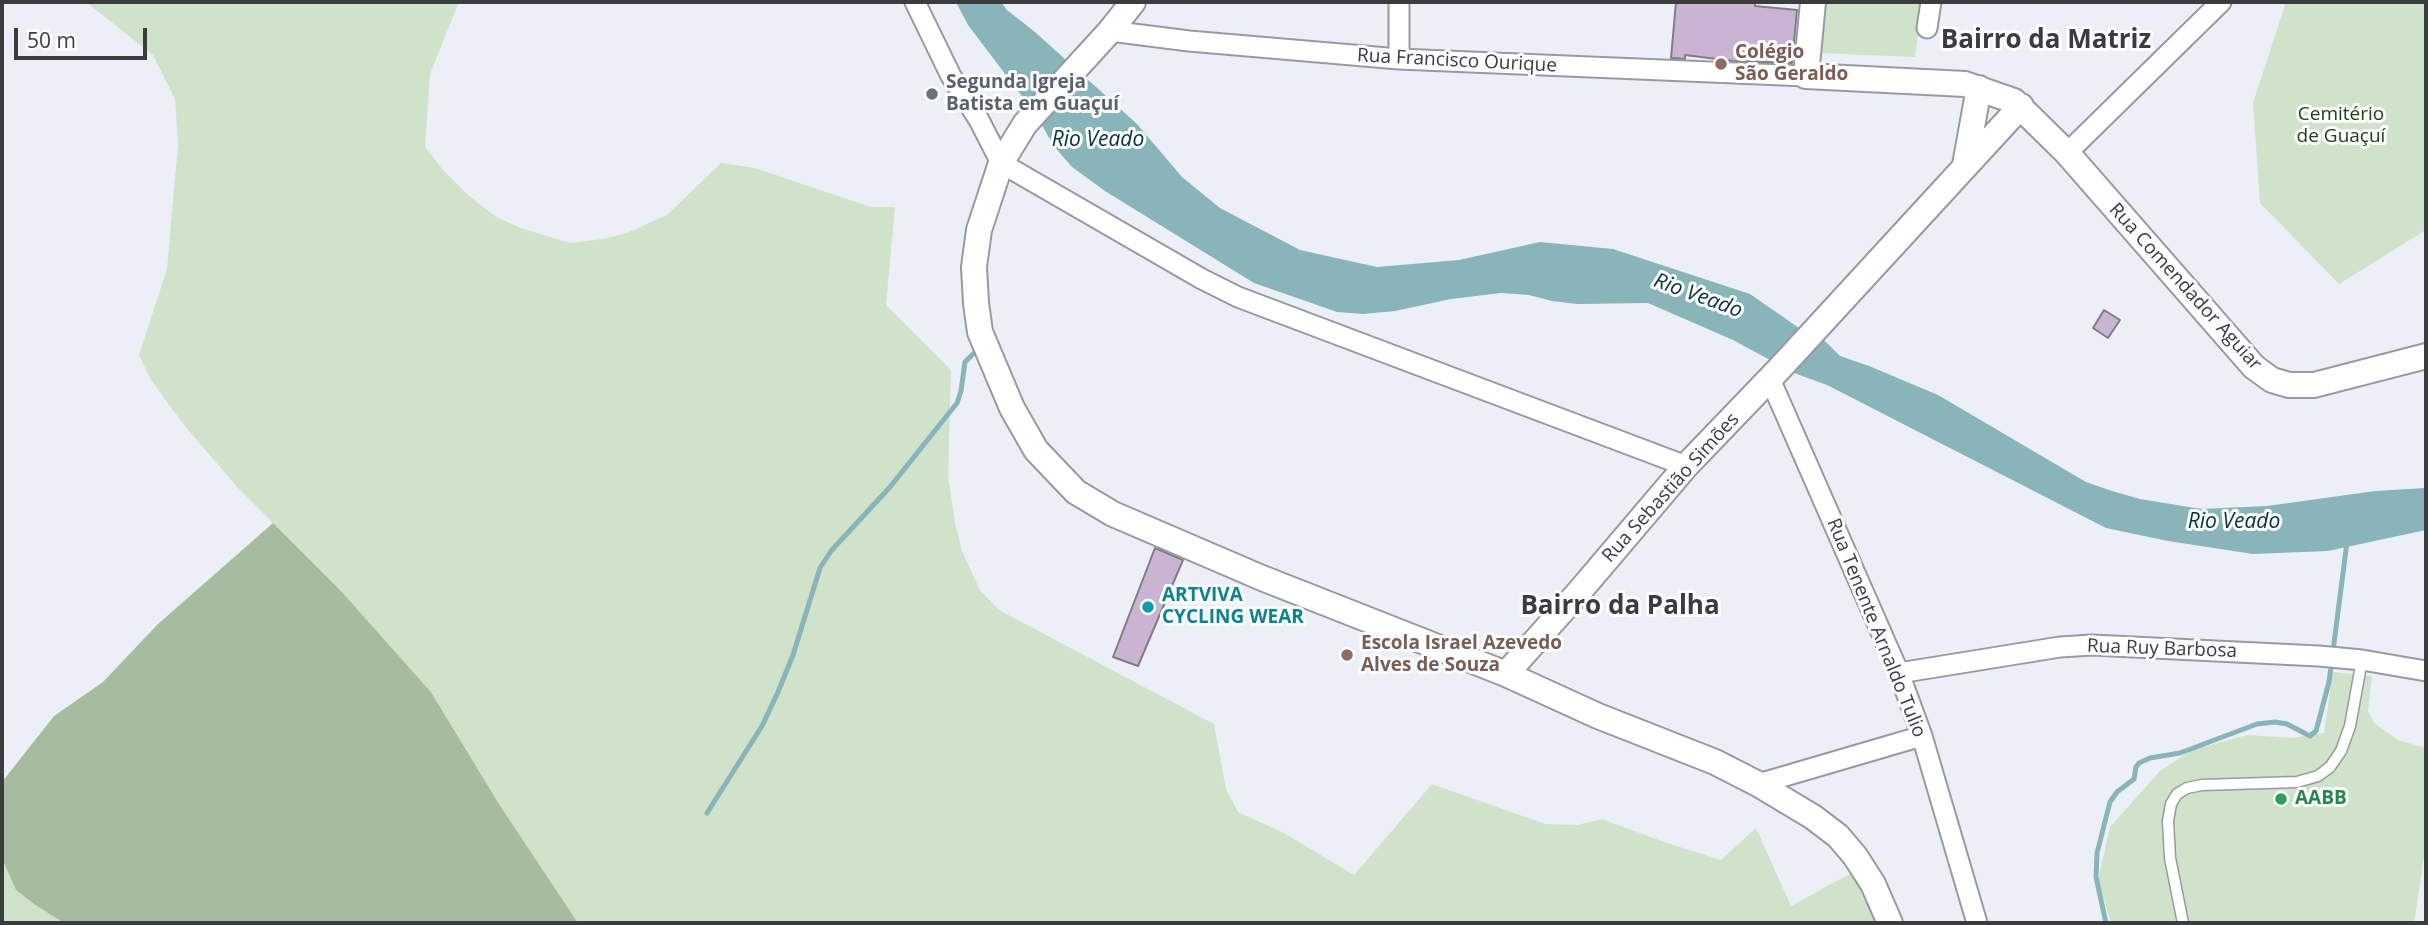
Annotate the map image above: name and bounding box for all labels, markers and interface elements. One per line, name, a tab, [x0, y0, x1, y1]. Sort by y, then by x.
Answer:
scale bar	[18, 14, 150, 58]
district label: Bairro da Matriz	[1941, 25, 2151, 57]
text: 50 m	[27, 26, 76, 54]
place label: Colégio São Geraldo	[1735, 42, 1848, 86]
street label: Rua Francisco Ourique	[1357, 44, 1557, 78]
marker: Colégio São Geraldo	[1713, 56, 1729, 72]
place label: Segunda Igreja Batista em Guaçuí	[946, 72, 1119, 116]
marker: Segunda Igreja Batista em Guaçuí	[924, 86, 940, 102]
park label: Cemitério de Guaçuí	[2297, 104, 2385, 148]
water label: Rio Veado	[1052, 127, 1144, 153]
street label: Rua Comendador Aguiar	[2104, 199, 2266, 375]
water label: Rio Veado	[1650, 268, 1746, 324]
street label: Rua Sebastião Simões	[1598, 408, 1744, 568]
water label: Rio Veado	[2188, 509, 2280, 535]
street label: Rua Tenente Arnaldo Tulio	[1822, 515, 1930, 741]
place label: ARTVIVA CYCLING WEAR	[1162, 585, 1304, 629]
district label: Bairro da Palha	[1520, 591, 1720, 623]
marker: ARTVIVA CYCLING WEAR	[1140, 599, 1156, 615]
place label: Escola Israel Azevedo Alves de Souza	[1361, 633, 1562, 677]
street label: Rua Ruy Barbosa	[2087, 635, 2237, 663]
marker: Escola Israel Azevedo Alves de Souza	[1339, 647, 1355, 663]
place label: AABB	[2295, 788, 2347, 810]
marker: AABB	[2273, 791, 2289, 807]

